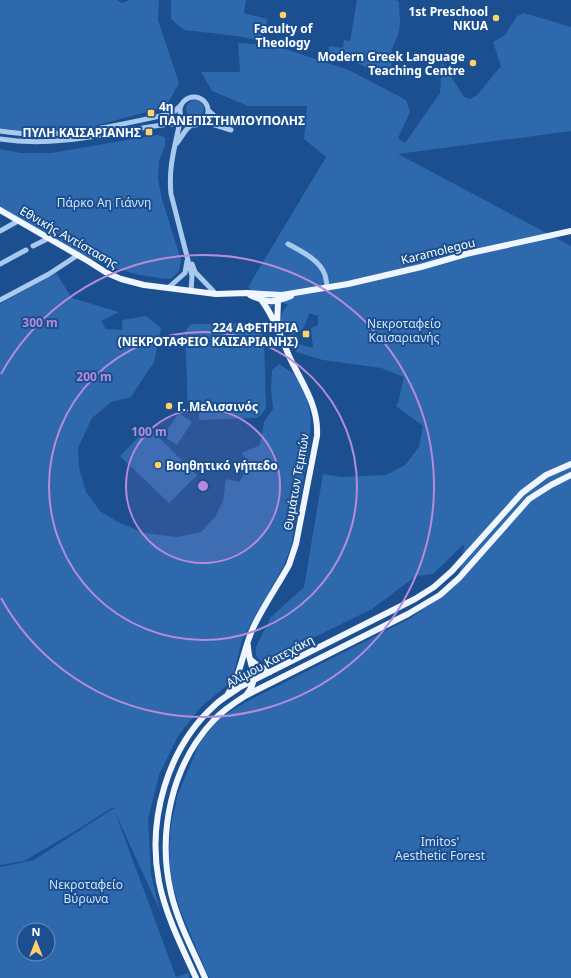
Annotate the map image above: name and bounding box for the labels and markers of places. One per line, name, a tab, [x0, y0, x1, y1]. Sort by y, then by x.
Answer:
place label: 1st Preschool NKUA	[408, 3, 489, 34]
marker: Faculty of Theology	[278, 10, 288, 20]
marker: 1st Preschool NKUA	[491, 13, 501, 23]
place label: Faculty of Theology	[254, 20, 314, 51]
place label: Modern Greek Language Teaching Centre	[317, 48, 465, 79]
marker: Modern Greek Language Teaching Centre	[468, 58, 478, 68]
place label: 4η ΠΑΝΕΠΙΣΤΗΜΙΟΥΠΟΛΗΣ	[159, 98, 305, 129]
marker: 4η ΠΑΝΕΠΙΣΤΗΜΙΟΥΠΟΛΗΣ	[146, 108, 156, 118]
place label: ΠΥΛΗ ΚΑΙΣΑΡΙΑΝΗΣ	[22, 124, 141, 141]
marker: ΠΥΛΗ ΚΑΙΣΑΡΙΑΝΗΣ	[144, 127, 154, 137]
place label: 224 ΑΦΕΤΗΡΙΑ (ΝΕΚΡΟΤΑΦΕΙΟ ΚΑΙΣΑΡΙΑΝΗΣ)	[118, 319, 299, 350]
marker: 224 ΑΦΕΤΗΡΙΑ (ΝΕΚΡΟΤΑΦΕΙΟ ΚΑΙΣΑΡΙΑΝΗΣ)	[301, 329, 311, 339]
place label: Γ. Μελισσινός	[177, 398, 258, 415]
marker: Γ. Μελισσινός	[164, 401, 174, 411]
place label: Βοηθητικό γήπεδο	[166, 457, 278, 474]
marker: Βοηθητικό γήπεδο	[153, 460, 163, 470]
centre of rings	[196, 479, 210, 493]

